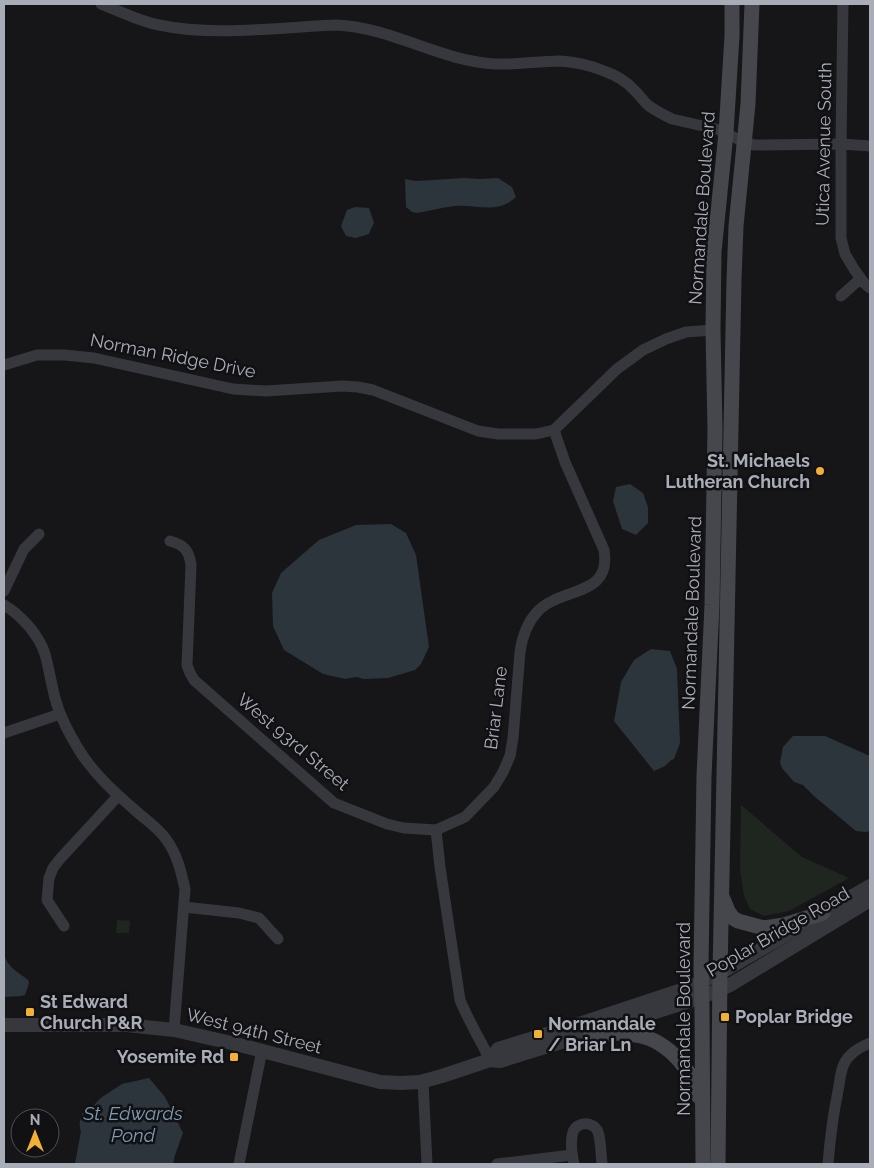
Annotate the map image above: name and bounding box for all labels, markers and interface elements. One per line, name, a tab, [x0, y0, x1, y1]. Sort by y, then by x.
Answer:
street label: Utica Avenue South	[812, 62, 835, 226]
street label: Normandale Boulevard	[684, 111, 719, 305]
street label: Norman Ridge Drive	[89, 329, 258, 382]
place label: St. Michaels Lutheran Church	[665, 450, 810, 492]
marker: St. Michaels Lutheran Church	[814, 465, 826, 477]
street label: Normandale Boulevard	[678, 516, 705, 710]
street label: Briar Lane	[480, 665, 511, 751]
street label: West 93rd Street	[233, 689, 353, 794]
street label: Poplar Bridge Road	[703, 882, 853, 981]
street label: Normandale Boulevard	[673, 922, 694, 1116]
place label: St Edward Church P&R	[40, 991, 143, 1033]
street label: West 94th Street	[184, 1004, 324, 1058]
marker: St Edward Church P&R	[24, 1006, 36, 1018]
place label: Poplar Bridge	[735, 1006, 853, 1027]
marker: Poplar Bridge	[719, 1011, 731, 1023]
place label: Normandale / Briar Ln	[548, 1013, 656, 1055]
marker: Normandale / Briar Ln	[532, 1028, 544, 1040]
place label: Yosemite Rd	[117, 1046, 224, 1067]
marker: Yosemite Rd	[228, 1051, 240, 1063]
water label: St. Edwards Pond	[82, 1102, 183, 1146]
north arrow	[10, 1108, 60, 1158]
text: N	[30, 1112, 40, 1128]

